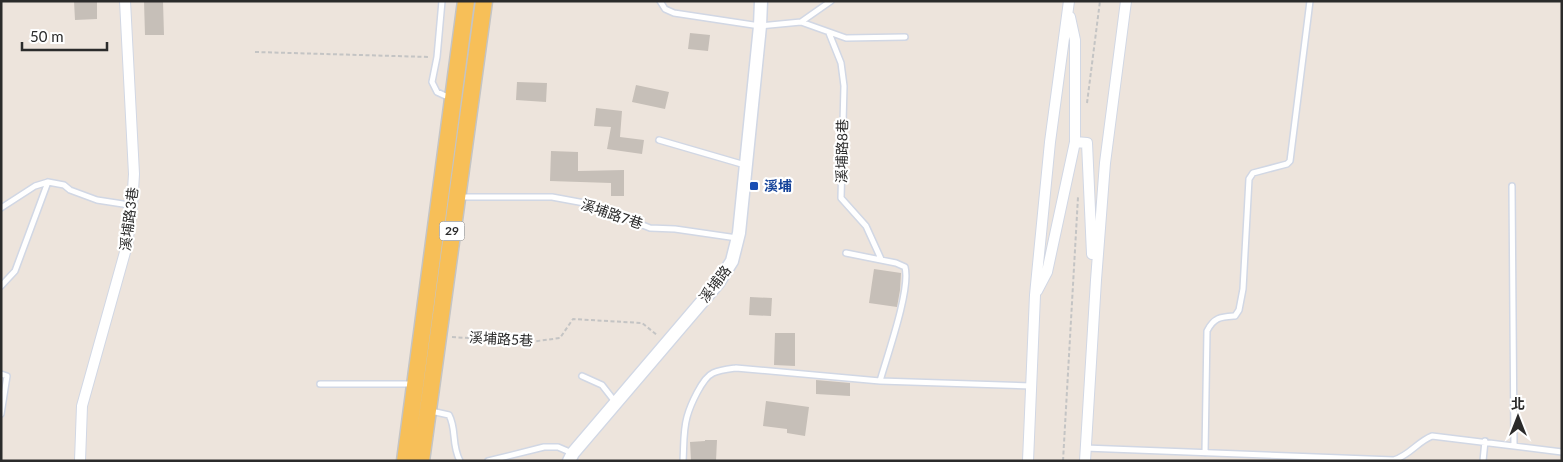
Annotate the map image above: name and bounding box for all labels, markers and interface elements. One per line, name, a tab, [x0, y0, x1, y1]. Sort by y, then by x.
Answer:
scale bar	[22, 20, 108, 52]
text: 50 m	[30, 27, 64, 45]
street label: 溪埔路8巷	[832, 119, 851, 183]
place label: 溪埔	[764, 177, 792, 194]
marker: 溪埔	[748, 180, 760, 192]
street label: 溪埔路3巷	[116, 186, 141, 252]
street label: 溪埔路7巷	[579, 195, 645, 232]
road number: 29	[440, 222, 464, 240]
street label: 溪埔路	[695, 262, 734, 306]
street label: 溪埔路5巷	[469, 328, 533, 349]
north arrow	[1493, 392, 1543, 442]
text: 北	[1511, 395, 1525, 412]

